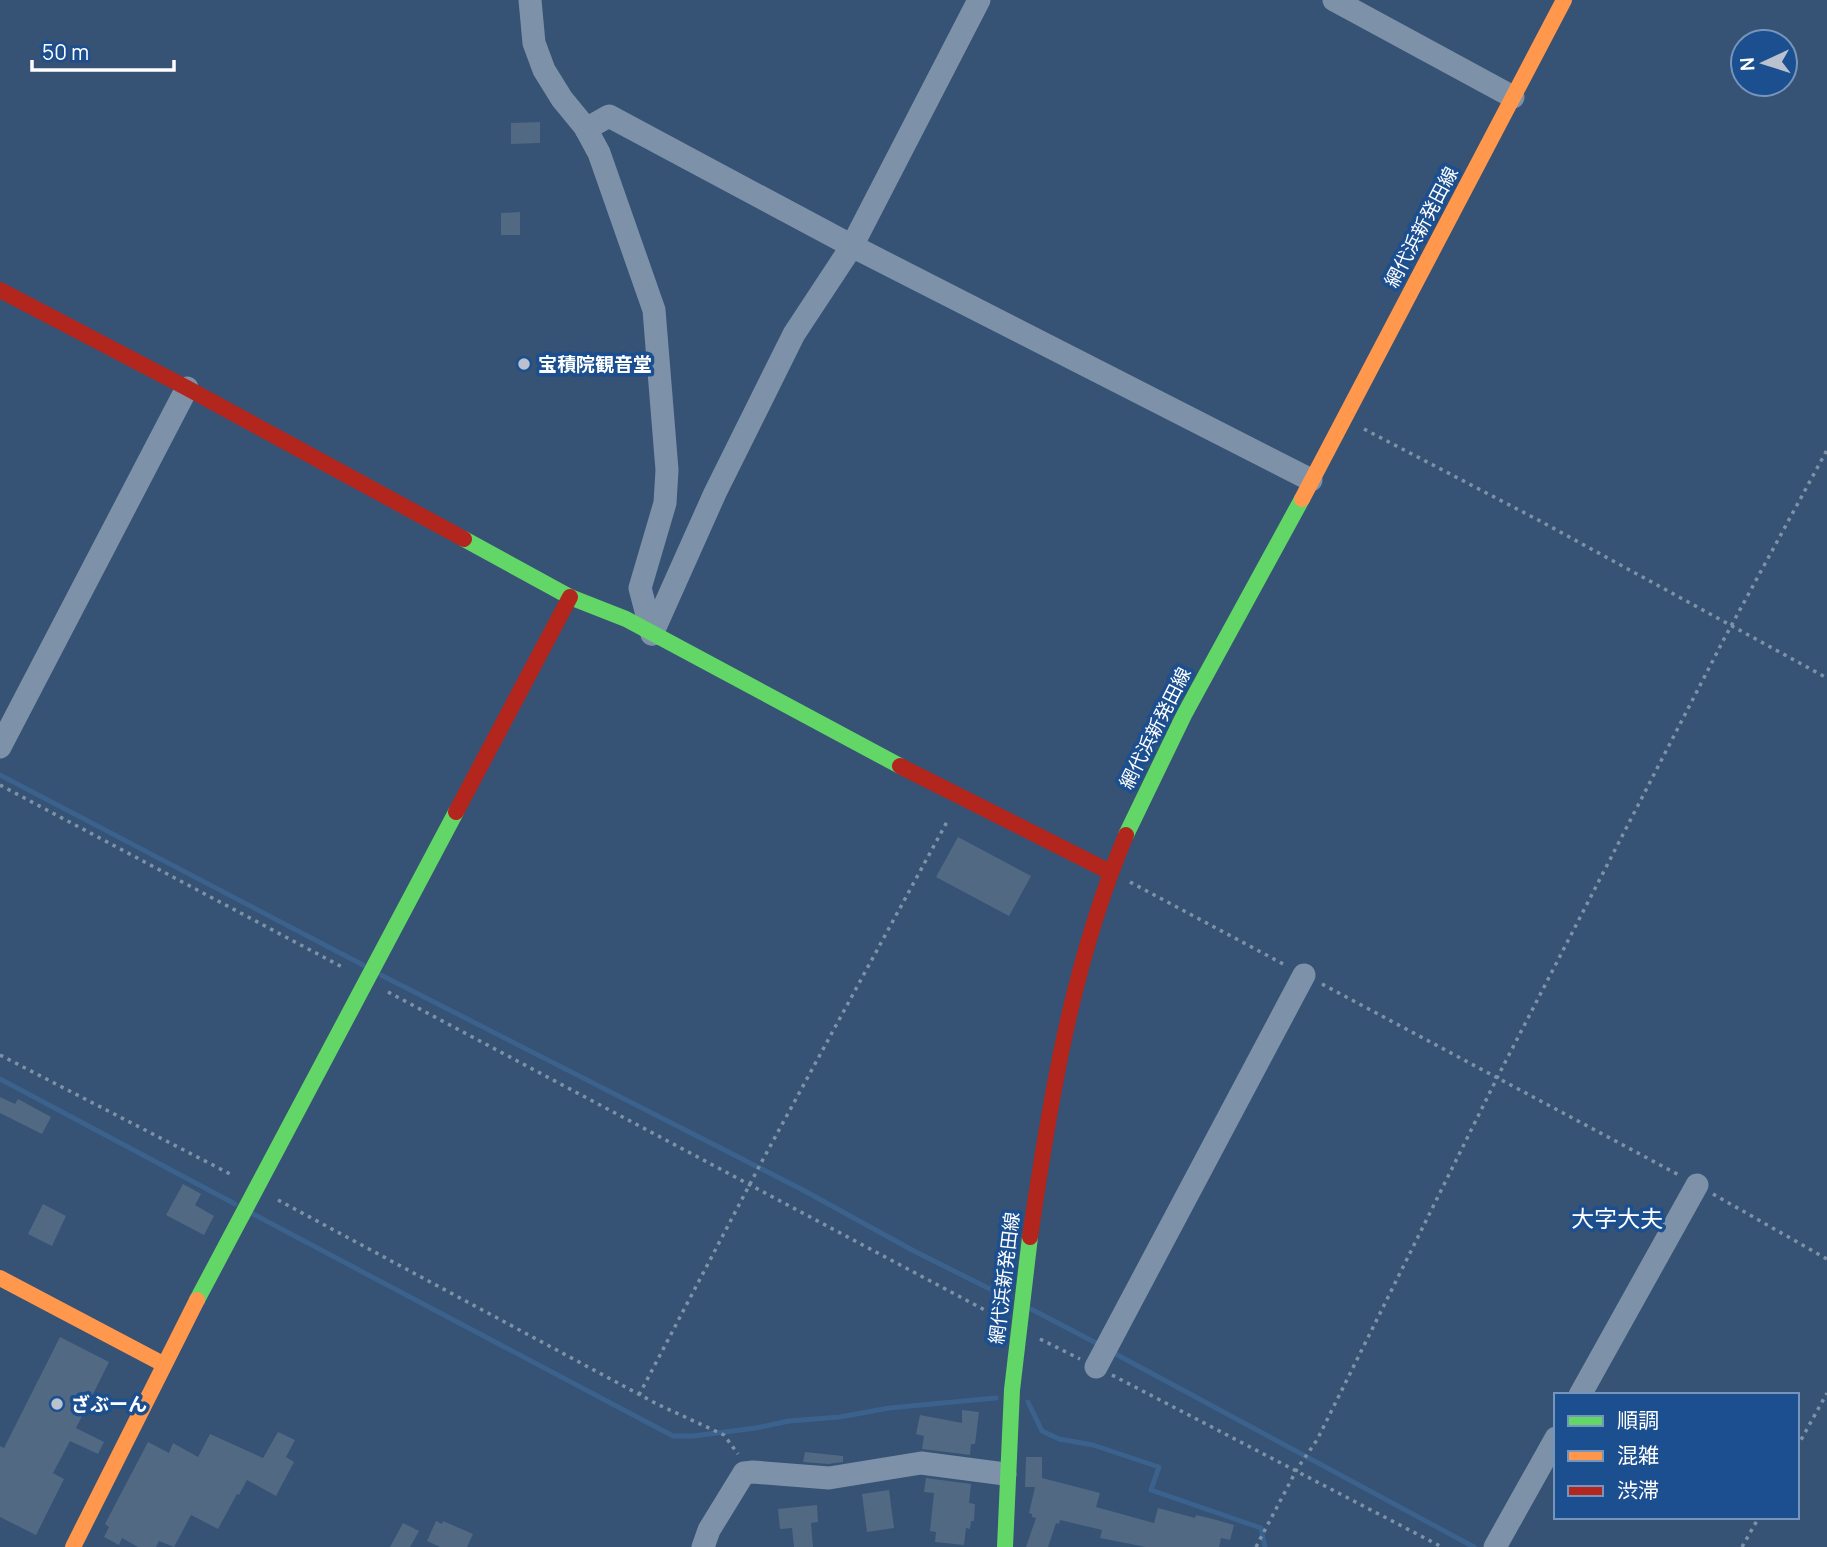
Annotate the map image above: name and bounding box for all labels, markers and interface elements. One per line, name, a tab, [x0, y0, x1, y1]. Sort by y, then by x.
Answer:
scale bar	[32, 28, 173, 72]
north arrow	[1729, 28, 1799, 98]
text: 50 m	[42, 38, 89, 66]
text: N	[1734, 56, 1760, 72]
street label: 網代浜新発田線	[1378, 162, 1464, 292]
place label: 宝積院観音堂	[538, 351, 652, 377]
marker: 宝積院観音堂	[516, 356, 532, 372]
street label: 網代浜新発田線	[1113, 663, 1197, 793]
district label: 大字大夫	[1571, 1202, 1663, 1234]
street label: 網代浜新発田線	[983, 1210, 1025, 1346]
place label: ざぶーん	[71, 1391, 147, 1417]
legend	[1554, 1393, 1799, 1519]
marker: ざぶーん	[49, 1396, 65, 1412]
text: 順調	[1617, 1406, 1659, 1434]
text: 混雑	[1617, 1441, 1659, 1469]
text: 渋滞	[1617, 1476, 1659, 1504]

